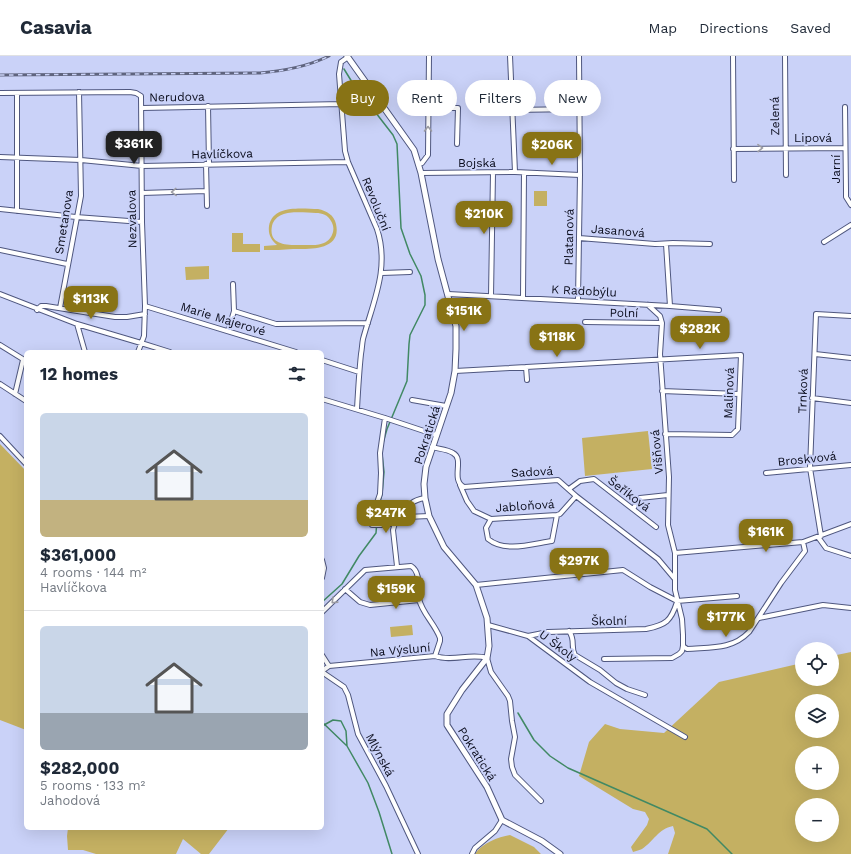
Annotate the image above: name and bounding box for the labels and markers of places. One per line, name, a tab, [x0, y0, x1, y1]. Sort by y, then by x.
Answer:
pin: $361K	[106, 131, 162, 165]
pin: $206K	[524, 132, 580, 166]
pin: $210K	[456, 201, 512, 235]
pin: $113K	[63, 286, 119, 320]
pin: $151K	[436, 298, 492, 332]
pin: $282K	[672, 316, 728, 350]
pin: $118K	[529, 324, 585, 358]
pin: $247K	[358, 500, 414, 534]
pin: $161K	[738, 519, 794, 553]
pin: $297K	[551, 548, 607, 582]
pin: $159K	[368, 576, 424, 610]
pin: $177K	[698, 604, 754, 638]

